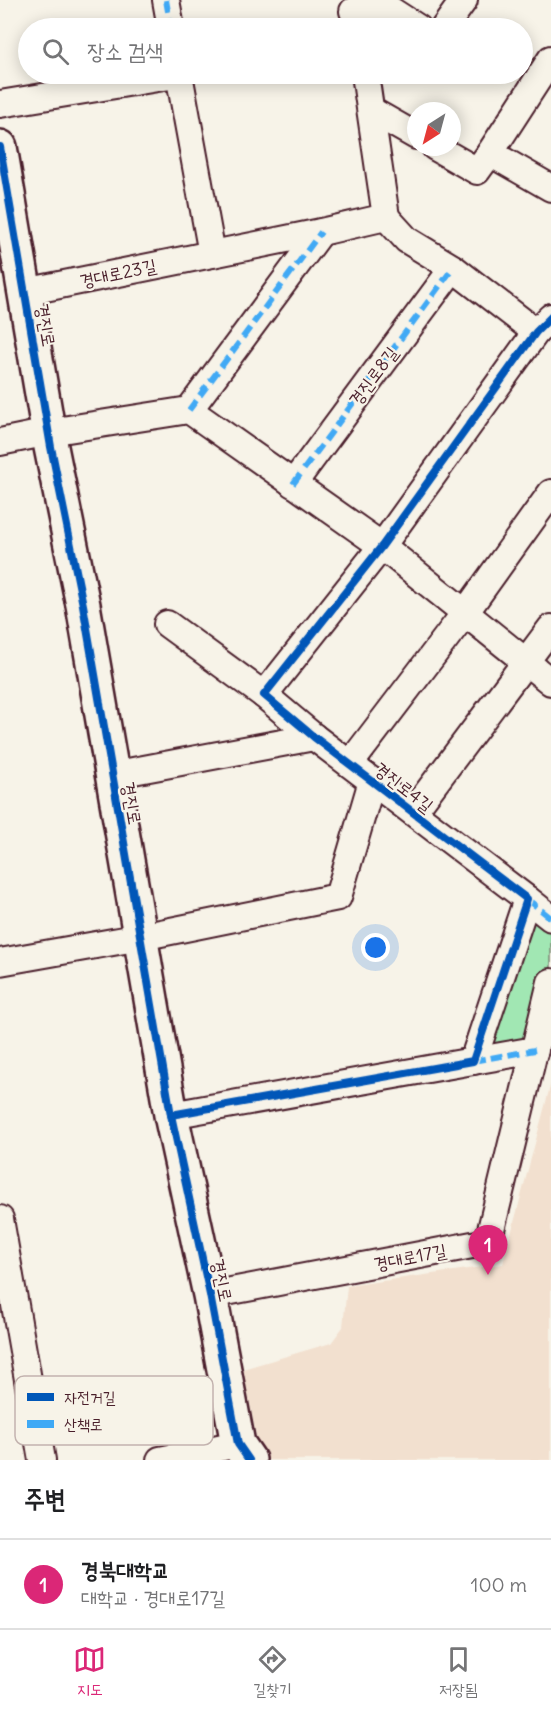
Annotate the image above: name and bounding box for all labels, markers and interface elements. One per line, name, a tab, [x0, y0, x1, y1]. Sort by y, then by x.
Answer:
search box	[18, 18, 533, 84]
icon: search	[39, 35, 72, 68]
text: 장소 검색	[87, 37, 163, 65]
north arrow	[407, 102, 461, 156]
street label: 경대로23길	[77, 254, 159, 292]
street label: 경진로	[31, 302, 61, 348]
street label: 경진로8길	[343, 341, 403, 410]
street label: 경진로4길	[370, 757, 438, 817]
street label: 경진로	[117, 780, 147, 826]
your location	[361, 933, 390, 962]
pin: 1	[468, 1226, 508, 1275]
street label: 경대로17길	[372, 1239, 449, 1275]
street label: 경진로	[206, 1256, 238, 1304]
legend	[15, 1376, 213, 1445]
text: 자전거길	[64, 1387, 116, 1407]
text: 산책로	[64, 1414, 103, 1434]
text: 주변	[24, 1482, 66, 1515]
text: 경북대학교	[81, 1556, 170, 1584]
text: 1	[40, 1572, 47, 1597]
text: 100 m	[470, 1572, 527, 1597]
text: 대학교 · 경대로17길	[81, 1585, 225, 1610]
tab: 지도	[73, 1643, 106, 1700]
tab: 길찾기	[253, 1643, 292, 1700]
tab: 저장됨	[439, 1643, 478, 1700]

